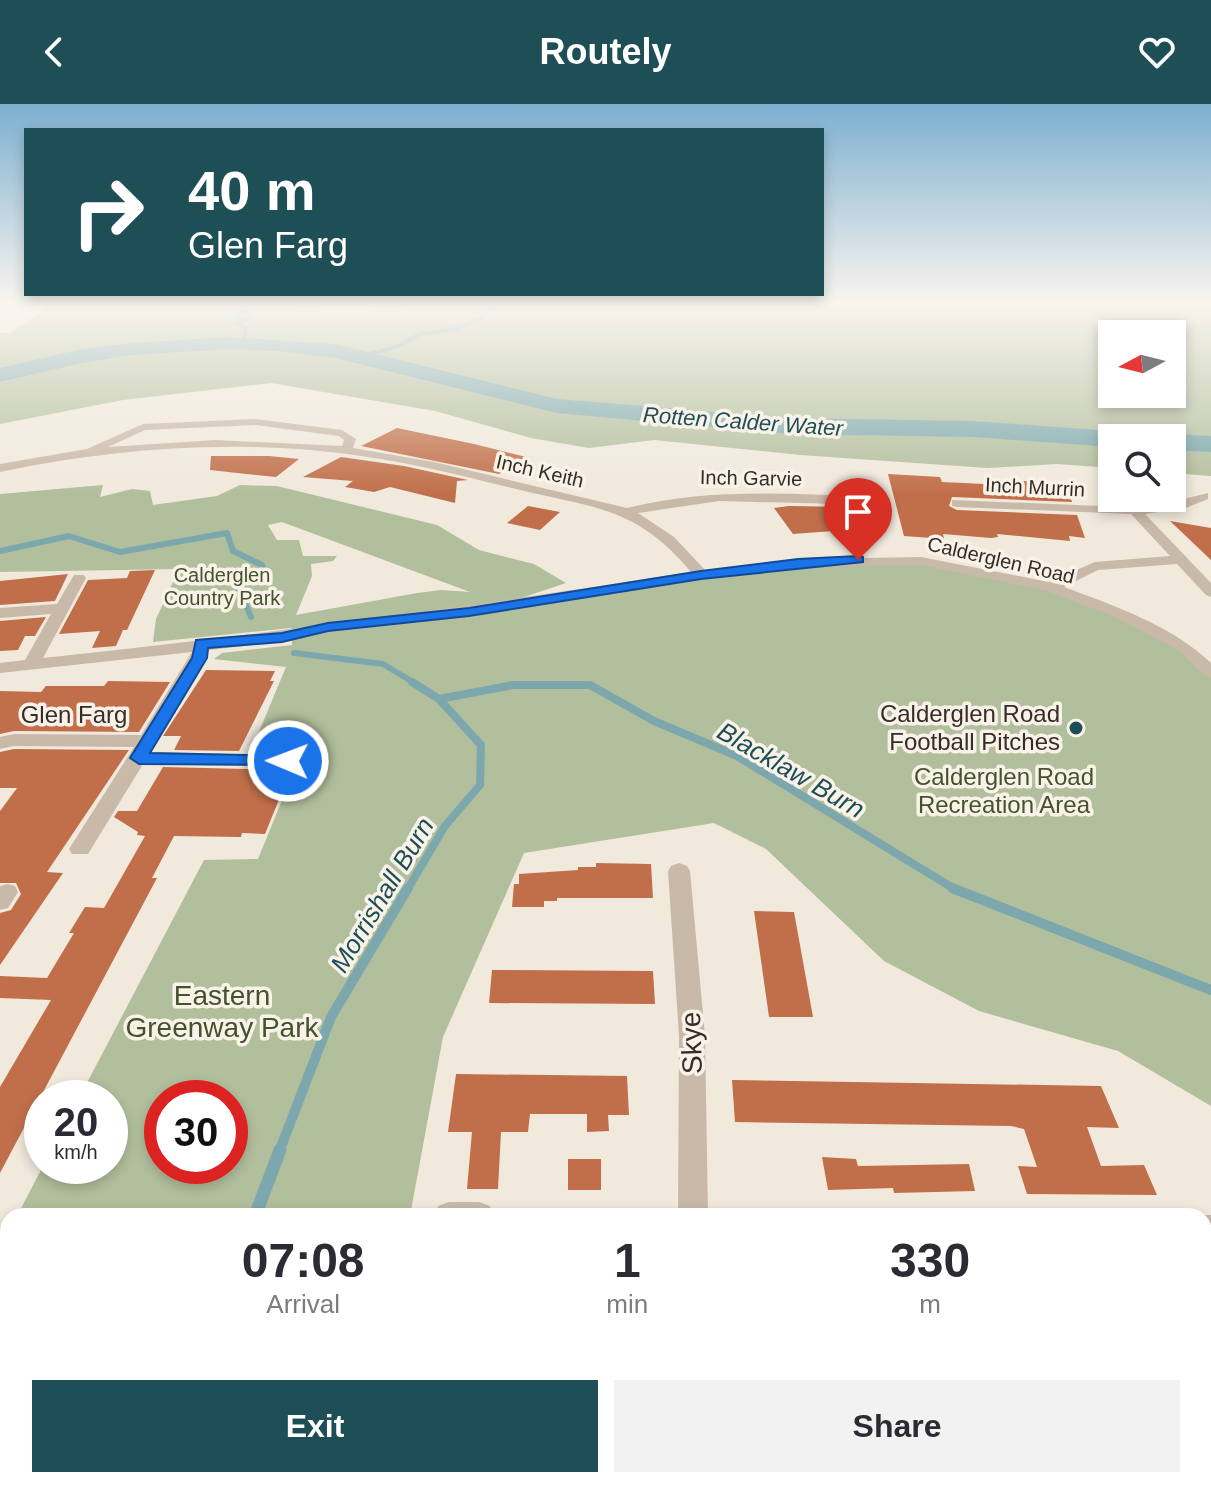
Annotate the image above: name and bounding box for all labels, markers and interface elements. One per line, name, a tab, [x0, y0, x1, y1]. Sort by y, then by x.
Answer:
icon: back	[32, 30, 76, 74]
icon: heart	[1135, 30, 1179, 74]
text: Routely	[539, 31, 672, 72]
text: 40 m	[188, 159, 316, 222]
icon: right	[56, 160, 160, 264]
text: Glen Farg	[188, 225, 348, 266]
north arrow	[1098, 320, 1186, 408]
map controls	[1098, 320, 1186, 512]
water label: Rotten Calder Water	[642, 402, 845, 441]
button: search	[1098, 424, 1186, 512]
street label: Inch Keith	[494, 450, 586, 492]
street label: Inch Garvie	[700, 466, 802, 490]
street label: Inch Murrin	[984, 473, 1086, 501]
pin	[824, 478, 892, 560]
icon: arrive	[836, 490, 880, 534]
street label: Calderglen Road	[925, 532, 1077, 588]
park label: Calderglen Country Park	[164, 564, 281, 609]
place label: Calderglen Road Football Pitches	[880, 700, 1060, 755]
street label: Glen Farg	[21, 701, 127, 728]
water label: Blacklaw Burn	[712, 716, 870, 824]
position arrow	[246, 719, 330, 803]
marker: Calderglen Road Football Pitches	[1067, 719, 1085, 737]
park label: Calderglen Road Recreation Area	[914, 763, 1094, 818]
water label: Morrishall Burn	[324, 812, 440, 978]
park label: Eastern Greenway Park	[126, 980, 319, 1043]
street label: Skye	[675, 1011, 708, 1075]
speed limit sign: 30	[144, 1080, 248, 1184]
text: 20	[54, 1100, 98, 1144]
text: km/h	[54, 1141, 98, 1163]
text: 07:08	[242, 1234, 365, 1287]
text: 1	[614, 1234, 641, 1287]
text: 330	[890, 1234, 970, 1287]
text: Arrival	[266, 1289, 340, 1319]
text: min	[606, 1289, 648, 1319]
text: m	[919, 1289, 941, 1319]
button: Exit	[32, 1380, 598, 1472]
button: Share	[614, 1380, 1180, 1472]

